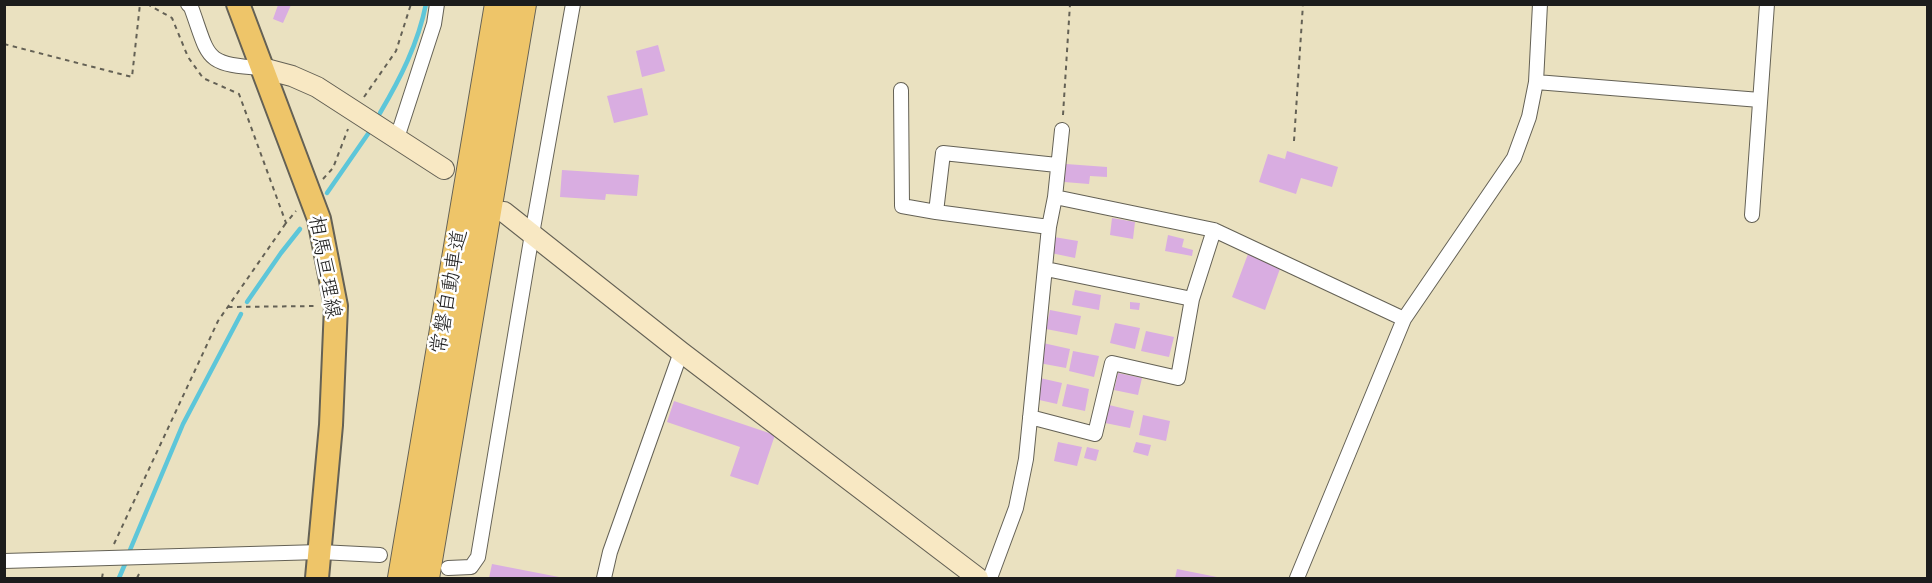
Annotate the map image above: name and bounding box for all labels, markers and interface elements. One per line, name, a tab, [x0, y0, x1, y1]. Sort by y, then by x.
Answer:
street label: 相馬亘理線	[302, 213, 346, 321]
street label: 常磐自動車道	[427, 228, 473, 356]

